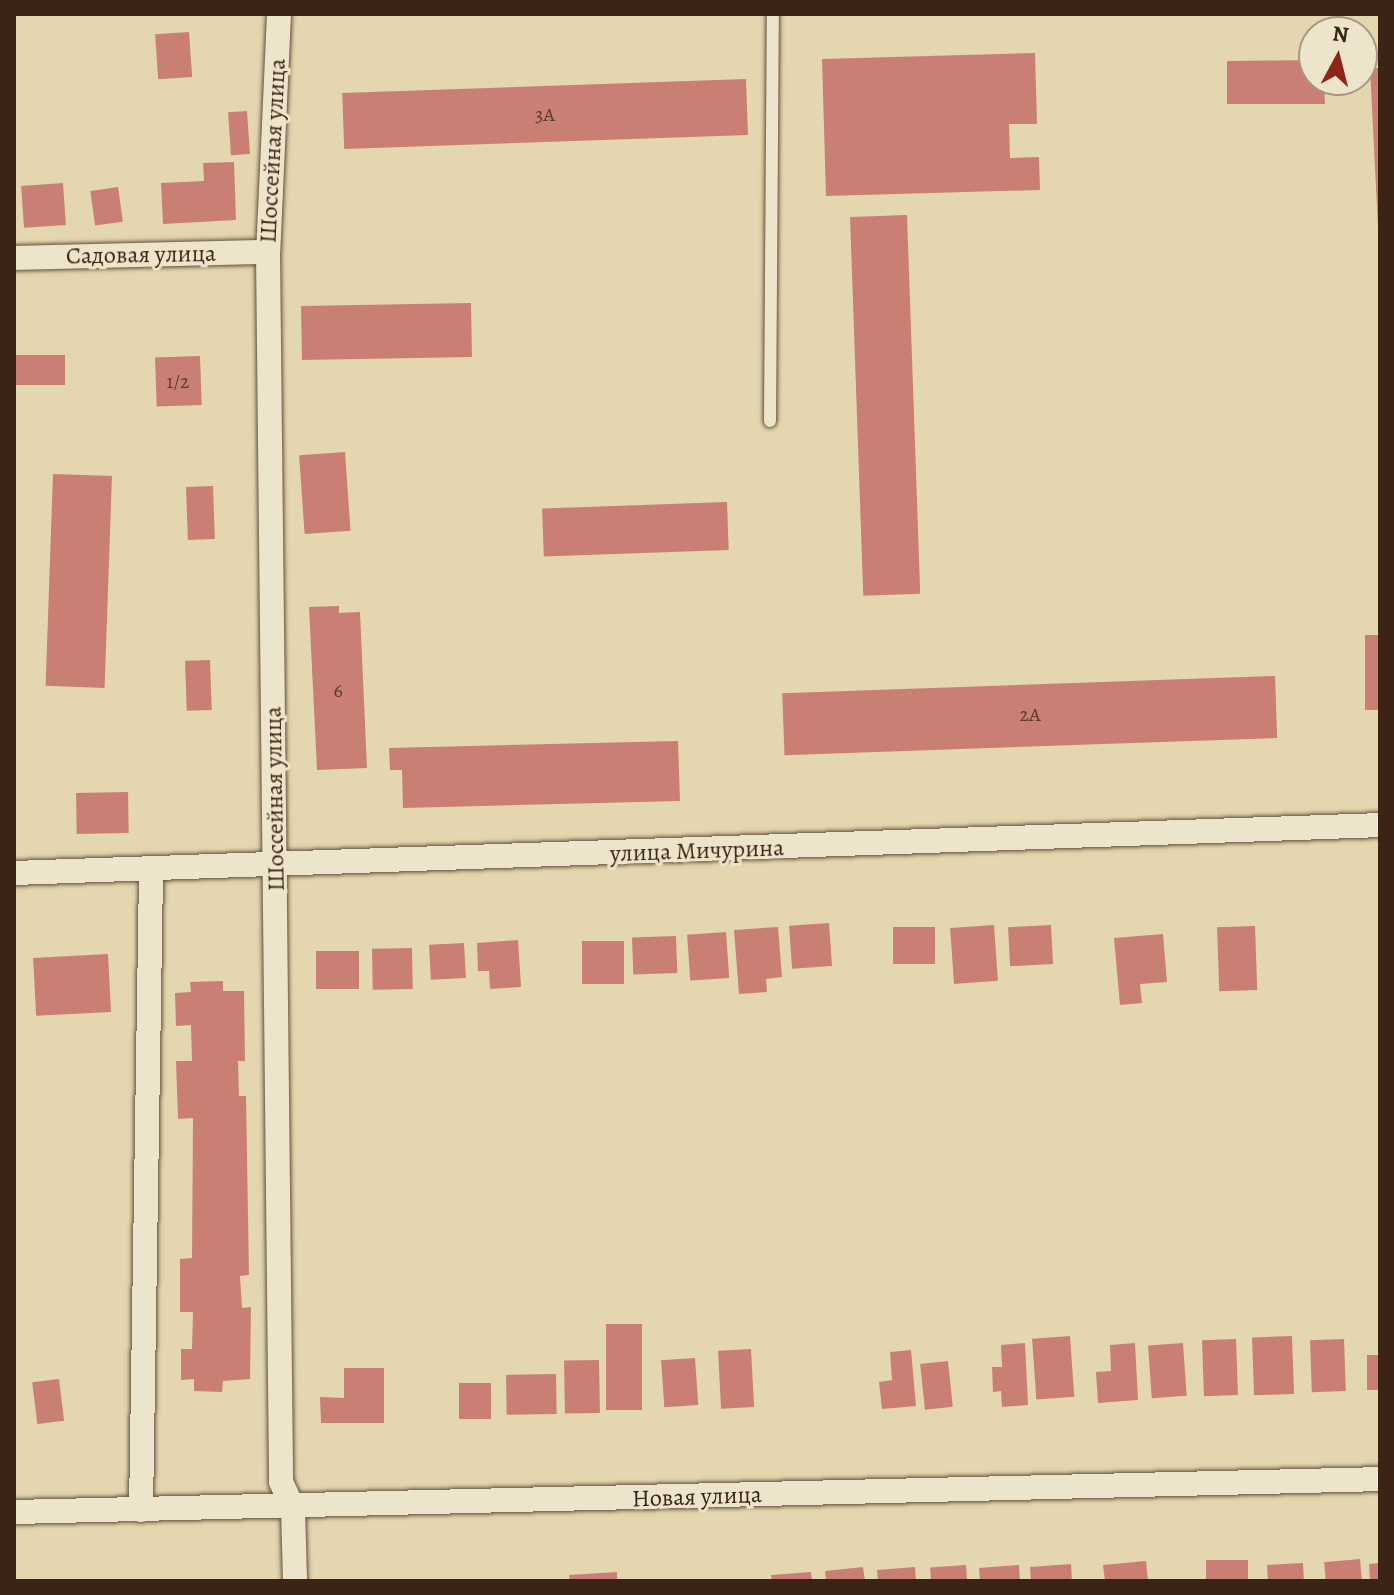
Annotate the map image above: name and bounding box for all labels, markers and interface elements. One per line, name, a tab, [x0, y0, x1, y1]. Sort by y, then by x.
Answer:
north arrow	[1298, 16, 1378, 96]
text: N	[1331, 18, 1350, 50]
street label: Шоссейная улица	[254, 58, 292, 244]
house number: 3А	[535, 102, 555, 126]
street label: Садовая улица	[66, 239, 216, 271]
house number: 1/2	[167, 369, 189, 393]
house number: 6	[333, 678, 343, 702]
house number: 2А	[1019, 702, 1041, 726]
street label: Шоссейная улица	[259, 706, 291, 892]
street label: улица Мичурина	[609, 834, 785, 868]
street label: Новая улица	[632, 1480, 762, 1514]

